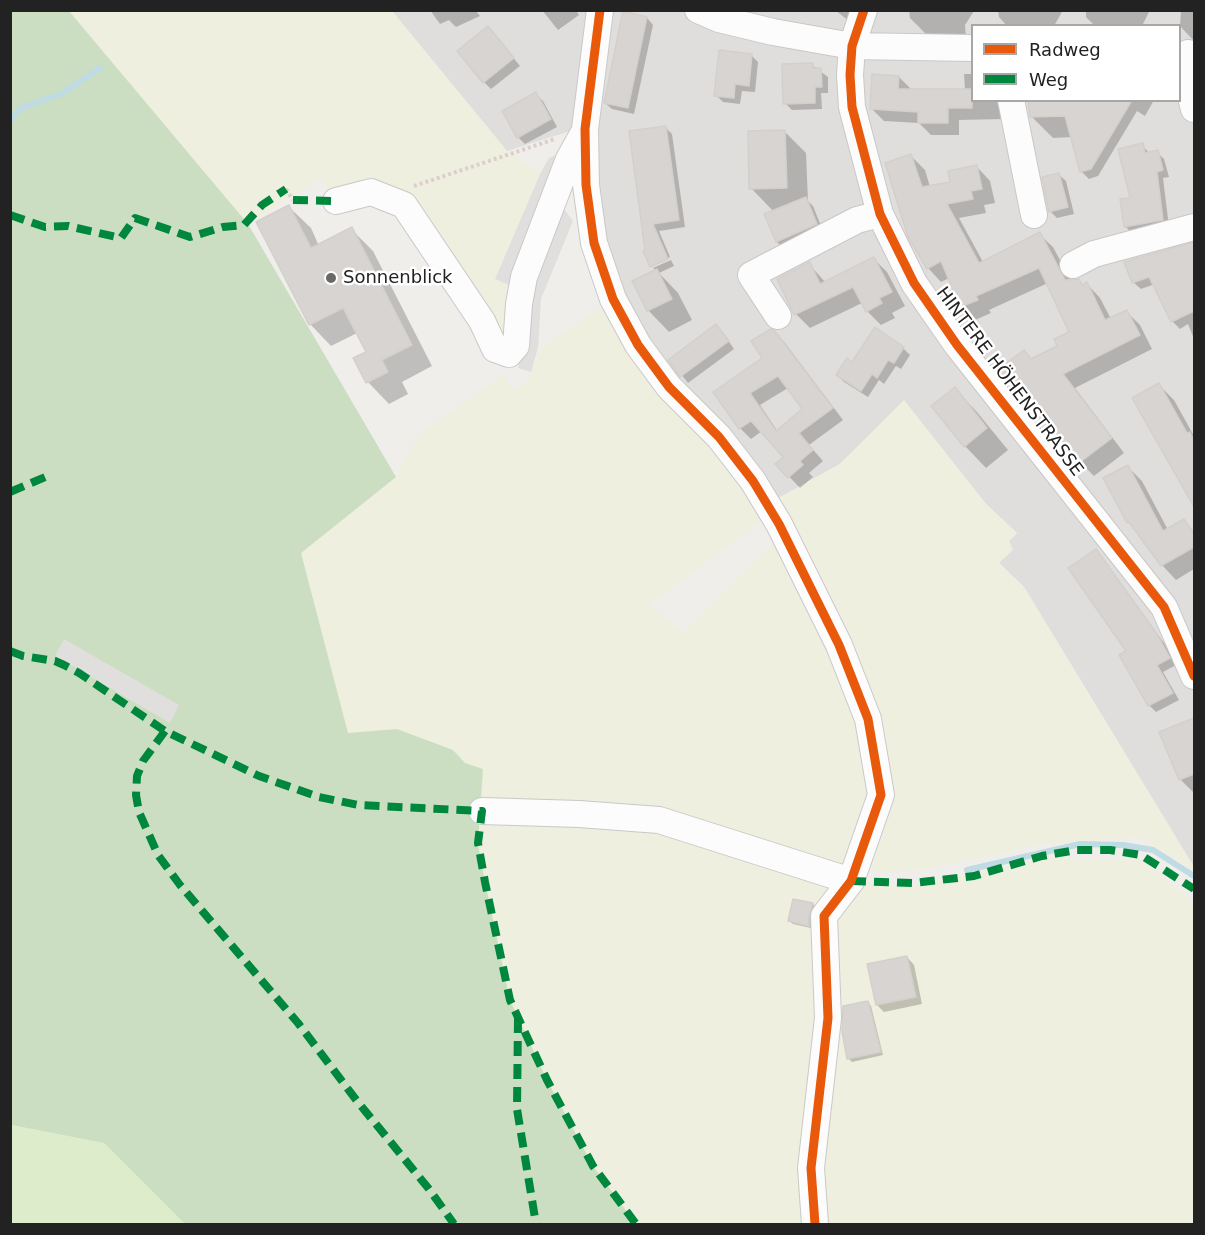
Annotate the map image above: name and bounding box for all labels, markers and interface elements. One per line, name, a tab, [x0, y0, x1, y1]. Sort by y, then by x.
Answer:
legend	[971, 24, 1181, 102]
text: Radweg	[1029, 39, 1101, 60]
text: Weg	[1029, 69, 1068, 90]
place label: Sonnenblick	[343, 267, 452, 289]
marker: Sonnenblick	[324, 271, 338, 285]
street label: HINTERE HÖHENSTRASSE	[931, 283, 1087, 481]

